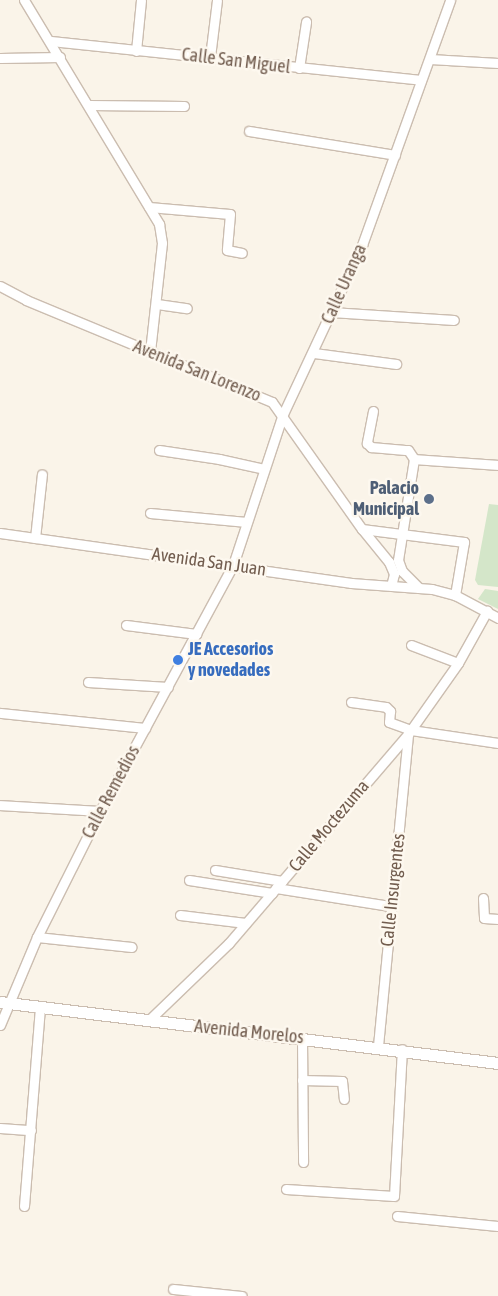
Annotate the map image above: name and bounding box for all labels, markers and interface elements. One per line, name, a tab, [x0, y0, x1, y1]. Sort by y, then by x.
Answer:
street label: Calle San Miguel	[181, 44, 291, 78]
street label: Calle Uranga	[317, 241, 371, 327]
street label: Avenida San Lorenzo	[130, 336, 264, 406]
place label: Palacio Municipal	[353, 478, 419, 520]
marker: Palacio Municipal	[423, 493, 435, 505]
street label: Avenida San Juan	[150, 543, 268, 581]
place label: JE Accesorios y novedades	[188, 639, 273, 682]
marker: JE Accesorios y novedades	[172, 654, 184, 666]
street label: Calle Remedios	[77, 742, 145, 842]
street label: Calle Moctezuma	[284, 776, 374, 876]
street label: Calle Insurgentes	[376, 832, 410, 948]
street label: Avenida Morelos	[193, 1016, 305, 1048]

